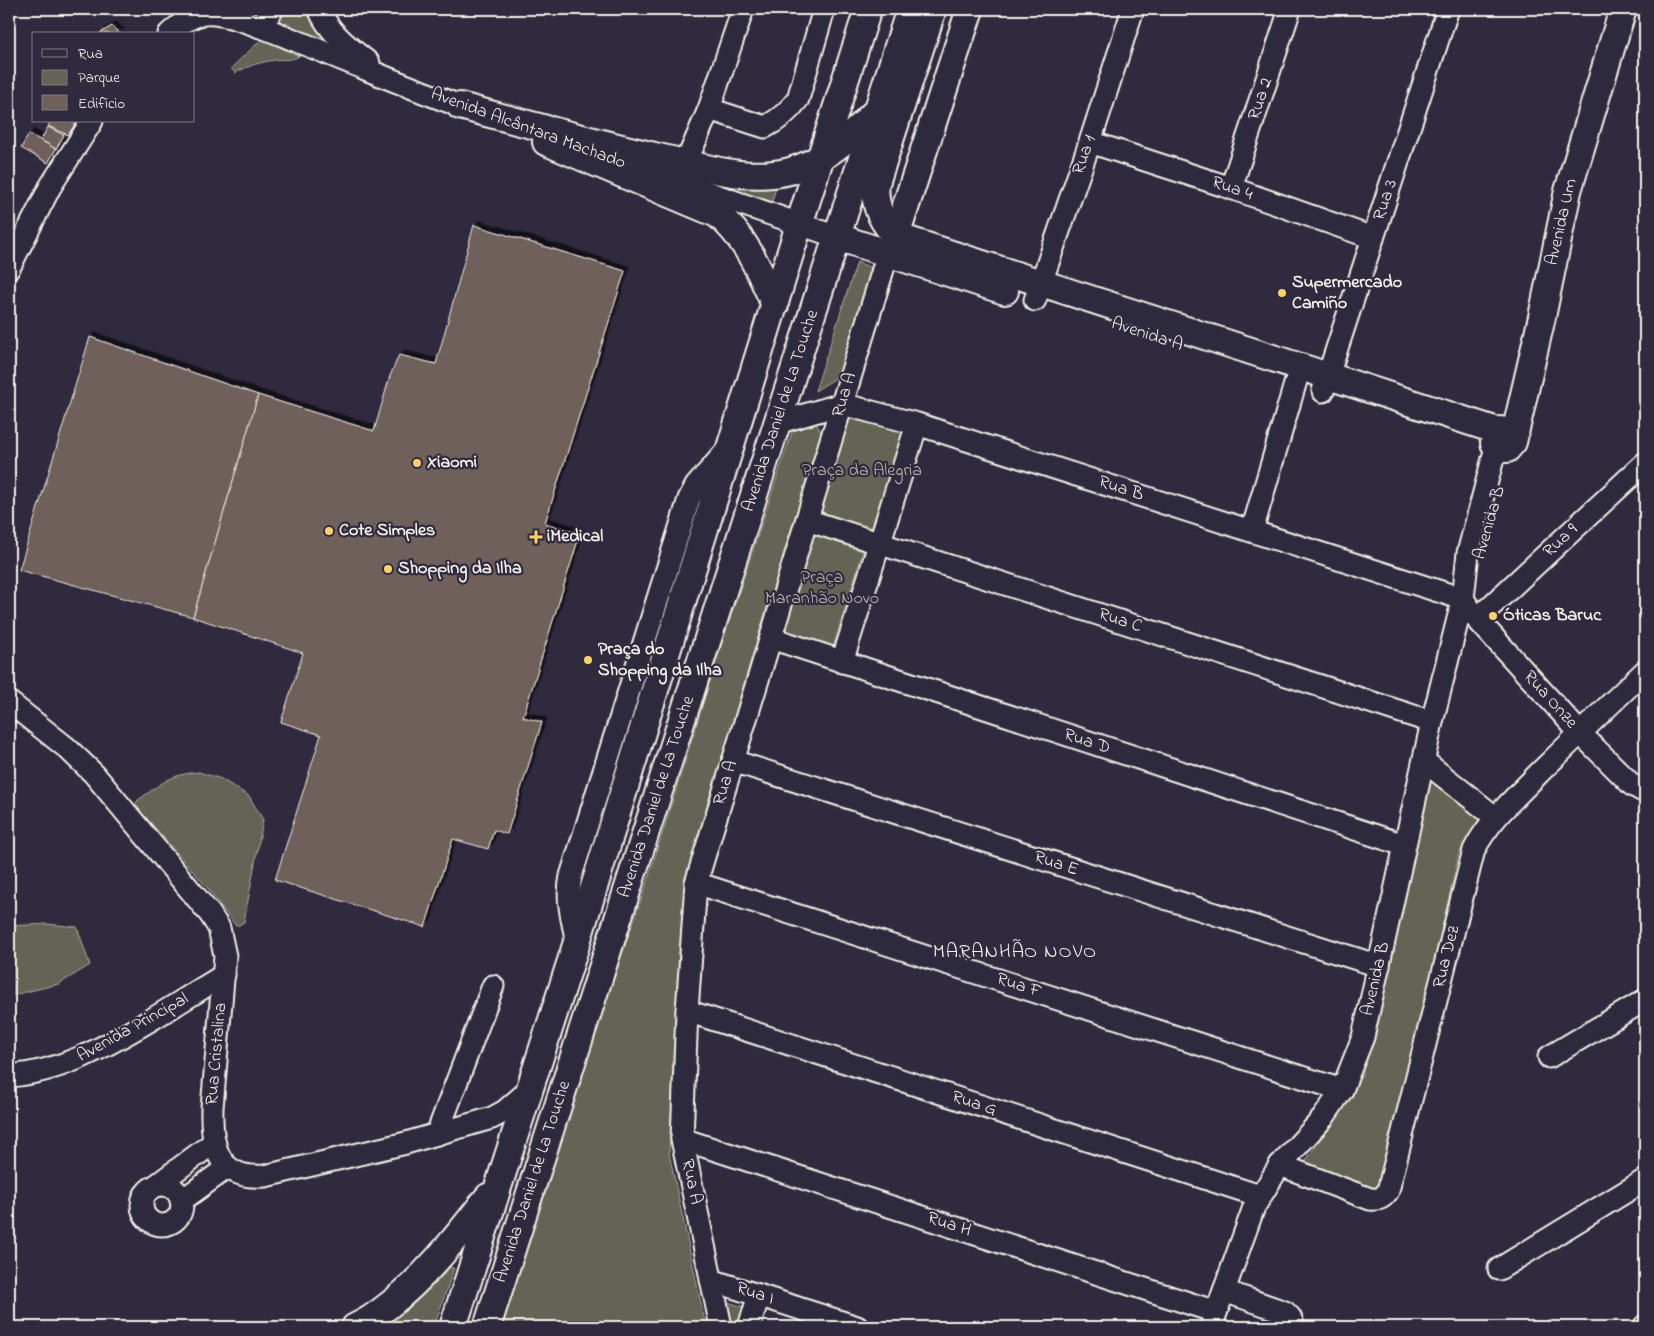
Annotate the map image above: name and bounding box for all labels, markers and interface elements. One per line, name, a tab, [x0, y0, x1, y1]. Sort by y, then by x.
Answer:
legend	[32, 32, 195, 122]
text: Rua	[78, 43, 103, 65]
text: Parque	[78, 67, 120, 89]
street label: Rua 2	[1242, 74, 1280, 124]
street label: Avenida Alcântara Machado	[427, 82, 629, 176]
text: Edifício	[78, 93, 125, 115]
street label: Rua 1	[1066, 132, 1104, 178]
street label: Rua 4	[1208, 170, 1257, 208]
street label: Rua 3	[1367, 176, 1405, 224]
street label: Avenida Um	[1539, 176, 1585, 268]
place label: Supermercado Camiño	[1292, 270, 1402, 317]
marker: Supermercado Camiño	[1276, 287, 1288, 299]
street label: Avenida Daniel de La Touche	[736, 306, 826, 515]
street label: Avenida A	[1108, 311, 1186, 359]
street label: Rua A	[826, 369, 864, 421]
place label: Xiaomi	[427, 450, 477, 476]
marker: Xiaomi	[411, 457, 423, 469]
park label: Praça da Alegria	[802, 458, 922, 485]
street label: Rua B	[1095, 469, 1147, 509]
street label: Avenida B	[1467, 483, 1513, 563]
place label: Cote Simples	[339, 518, 435, 544]
street label: Rua 9	[1538, 518, 1585, 564]
place label: iMedical	[547, 524, 603, 550]
marker: Cote Simples	[323, 525, 335, 537]
marker: iMedical	[529, 530, 543, 544]
place label: Shopping da Ilha	[398, 556, 522, 583]
marker: Shopping da Ilha	[382, 563, 394, 575]
park label: Praça Maranhão Novo	[765, 565, 879, 612]
street label: Rua C	[1095, 602, 1145, 640]
place label: Óticas Baruc	[1503, 603, 1602, 629]
marker: Óticas Baruc	[1487, 610, 1499, 622]
place label: Praça do Shopping da Ilha	[598, 637, 722, 685]
marker: Praça do Shopping da Ilha	[582, 654, 594, 666]
street label: Rua Onze	[1517, 665, 1584, 736]
street label: Avenida Daniel de La Touche	[612, 692, 702, 901]
street label: Rua D	[1060, 722, 1114, 762]
street label: Rua A	[707, 757, 745, 809]
street label: Rua E	[1030, 845, 1082, 883]
street label: Rua Dez	[1427, 923, 1467, 991]
district label: MARANHÃO NOVO	[933, 938, 1097, 967]
street label: Avenida B	[1355, 939, 1397, 1019]
street label: Rua F	[993, 967, 1045, 1006]
street label: Avenida Principal	[73, 987, 193, 1069]
street label: Rua Cristalina	[200, 1002, 234, 1106]
street label: Avenida Daniel de La Touche	[488, 1077, 578, 1286]
street label: Rua G	[948, 1085, 1000, 1123]
street label: Rua A	[674, 1157, 708, 1207]
street label: Rua H	[924, 1206, 974, 1244]
street label: Rua I	[733, 1276, 777, 1312]

